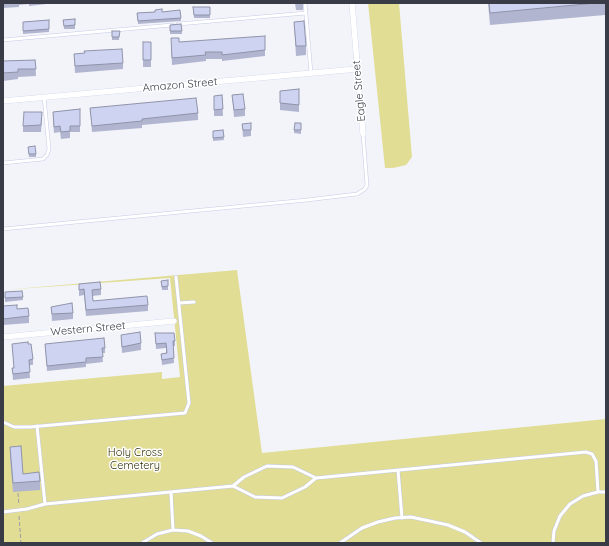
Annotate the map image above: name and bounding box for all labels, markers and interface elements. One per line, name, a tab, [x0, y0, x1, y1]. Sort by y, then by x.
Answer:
street label: Eagle Street	[350, 60, 368, 122]
street label: Amazon Street	[142, 75, 218, 95]
street label: Western Street	[50, 319, 126, 339]
park label: Holy Cross Cemetery	[108, 446, 162, 472]

